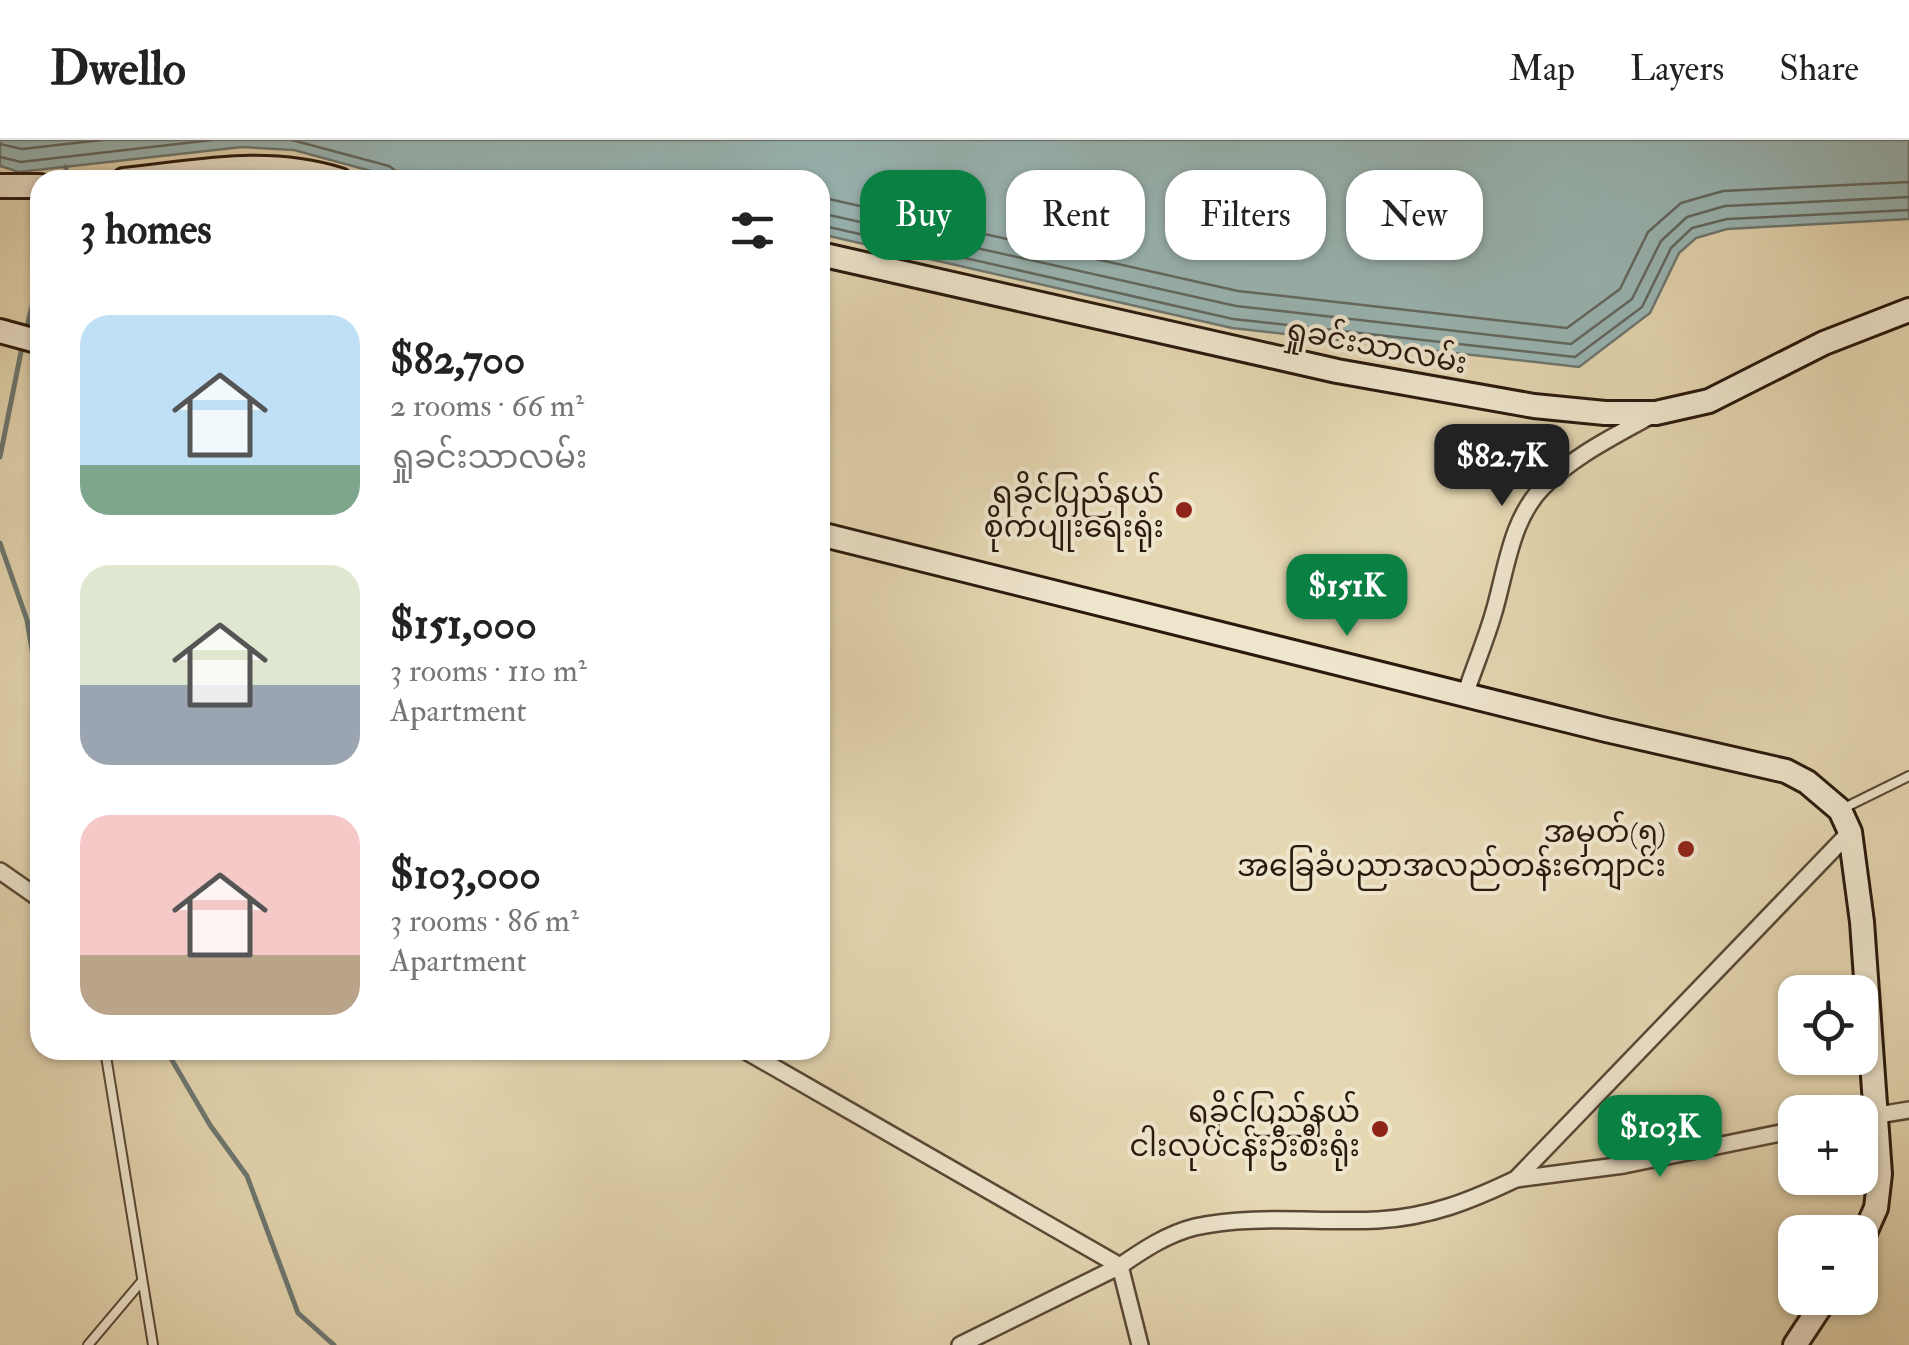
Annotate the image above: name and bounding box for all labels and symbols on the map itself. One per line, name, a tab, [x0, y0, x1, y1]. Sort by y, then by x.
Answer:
street label: ရှုခင်းသာလမ်း	[1281, 307, 1471, 388]
pin: $82.7K	[1421, 424, 1583, 509]
place label: ရခိုင်ပြည်နယ် စိုက်ပျိုးရေးရုံး	[984, 471, 1164, 552]
marker: ရခိုင်ပြည်နယ် စိုက်ပျိုးရေးရုံး	[1173, 499, 1195, 521]
pin: $151K	[1277, 554, 1417, 639]
place label: အမှတ်(၅) အခြေခံပညာအလည်တန်းကျောင်း	[1237, 810, 1666, 891]
marker: အမှတ်(၅) အခြေခံပညာအလည်တန်းကျောင်း	[1675, 838, 1697, 860]
place label: ရခိုင်ပြည်နယ် ငါးလုပ်ငန်းဦးစီးရုံး	[1130, 1090, 1360, 1171]
pin: $103K	[1590, 1095, 1730, 1180]
marker: ရခိုင်ပြည်နယ် ငါးလုပ်ငန်းဦးစီးရုံး	[1369, 1118, 1391, 1140]

